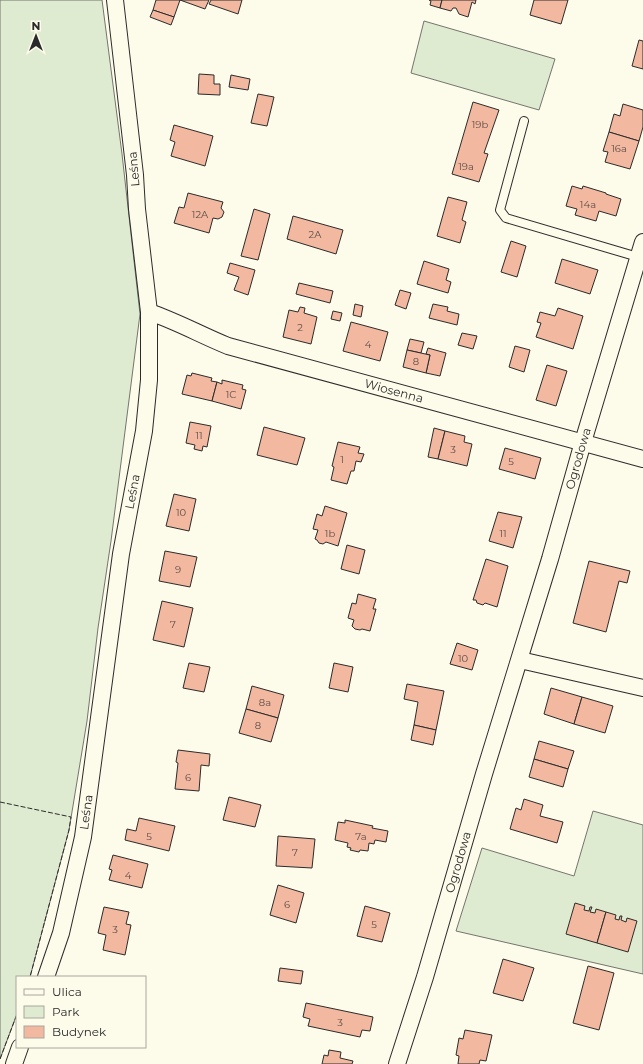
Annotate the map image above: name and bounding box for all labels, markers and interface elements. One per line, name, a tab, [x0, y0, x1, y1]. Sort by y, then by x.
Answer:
north arrow	[16, 16, 56, 56]
text: N	[32, 19, 40, 33]
house number: 19b	[472, 118, 488, 131]
house number: 16a	[611, 142, 627, 155]
street label: Leśna	[124, 151, 143, 187]
house number: 19a	[458, 160, 474, 173]
house number: 14a	[580, 198, 596, 211]
house number: 12A	[192, 208, 209, 221]
house number: 2A	[309, 228, 322, 241]
house number: 2	[297, 321, 303, 334]
house number: 4	[365, 338, 372, 351]
house number: 8	[413, 355, 419, 368]
street label: Wiosenna	[363, 376, 425, 406]
house number: 1C	[226, 388, 236, 401]
street label: Ogrodowa	[562, 426, 594, 491]
house number: 11	[195, 429, 203, 442]
house number: 3	[450, 443, 456, 456]
house number: 1	[340, 453, 344, 466]
house number: 5	[508, 455, 514, 468]
street label: Leśna	[122, 473, 143, 510]
house number: 10	[176, 506, 186, 519]
house number: 1b	[325, 527, 335, 540]
house number: 11	[499, 527, 507, 540]
house number: 9	[175, 563, 181, 576]
house number: 7	[170, 618, 176, 631]
house number: 10	[458, 652, 468, 665]
house number: 8a	[259, 696, 271, 709]
house number: 8	[255, 719, 261, 732]
house number: 6	[185, 771, 191, 784]
street label: Leśna	[76, 794, 96, 831]
street label: Ogrodowa	[442, 829, 474, 895]
house number: 5	[146, 830, 152, 843]
house number: 7a	[355, 830, 367, 843]
house number: 7	[292, 846, 298, 859]
house number: 4	[125, 869, 132, 882]
house number: 6	[284, 898, 290, 911]
house number: 5	[371, 918, 377, 931]
house number: 3	[112, 923, 118, 936]
legend	[16, 976, 146, 1048]
text: Ulica	[52, 984, 82, 999]
text: Park	[52, 1004, 80, 1019]
house number: 3	[337, 1016, 343, 1029]
text: Budynek	[52, 1024, 107, 1039]

